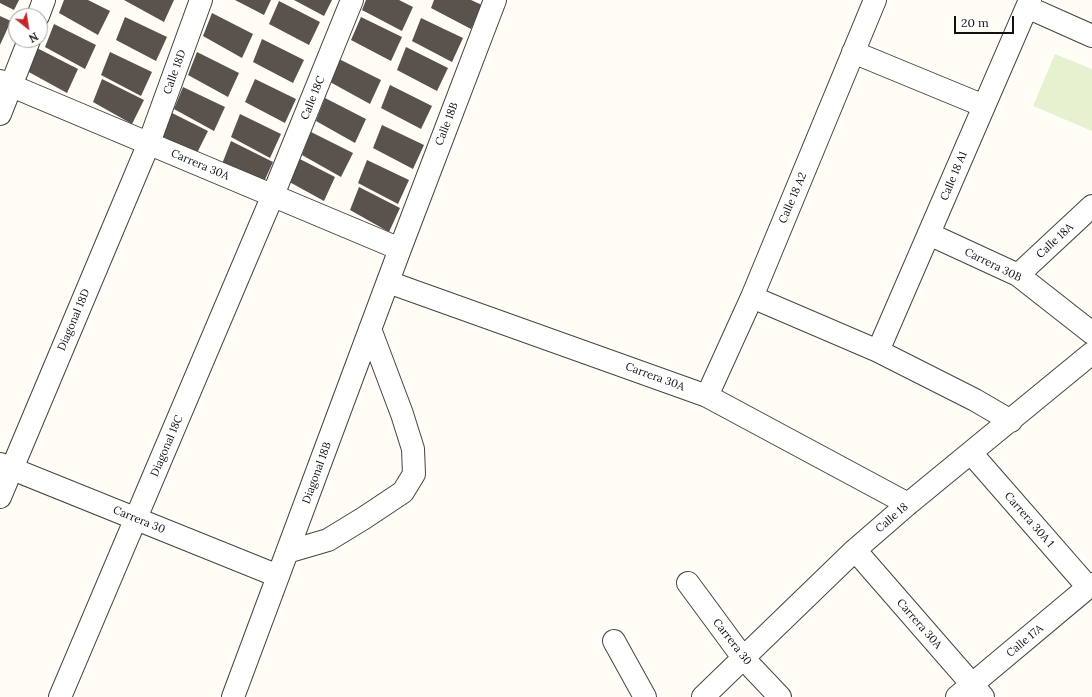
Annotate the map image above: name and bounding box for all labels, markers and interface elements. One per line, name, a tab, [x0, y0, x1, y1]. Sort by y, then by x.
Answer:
north arrow	[8, 8, 48, 48]
scale bar	[956, 8, 1016, 34]
text: 20 m	[961, 15, 989, 30]
text: N	[26, 29, 41, 46]
street label: Calle 18D	[161, 48, 189, 96]
street label: Calle 18C	[298, 74, 328, 122]
street label: Calle 18B	[433, 101, 461, 147]
street label: Carrera 30A	[169, 147, 231, 183]
street label: Calle 18 A1	[938, 149, 970, 203]
street label: Calle 18 A2	[776, 171, 810, 225]
street label: Calle 18A	[1034, 221, 1076, 261]
street label: Carrera 30B	[962, 246, 1024, 284]
street label: Diagonal 18D	[55, 287, 93, 353]
street label: Carrera 30A	[624, 360, 686, 394]
street label: Diagonal 18C	[148, 413, 186, 479]
street label: Diagonal 18B	[300, 440, 334, 506]
street label: Carrera 30A 1	[1001, 490, 1057, 550]
street label: Calle 18	[873, 500, 911, 536]
street label: Carrera 30	[111, 504, 167, 536]
street label: Carrera 30A	[894, 596, 944, 652]
street label: Carrera 30	[710, 616, 754, 668]
street label: Calle 17A	[1004, 622, 1046, 660]

